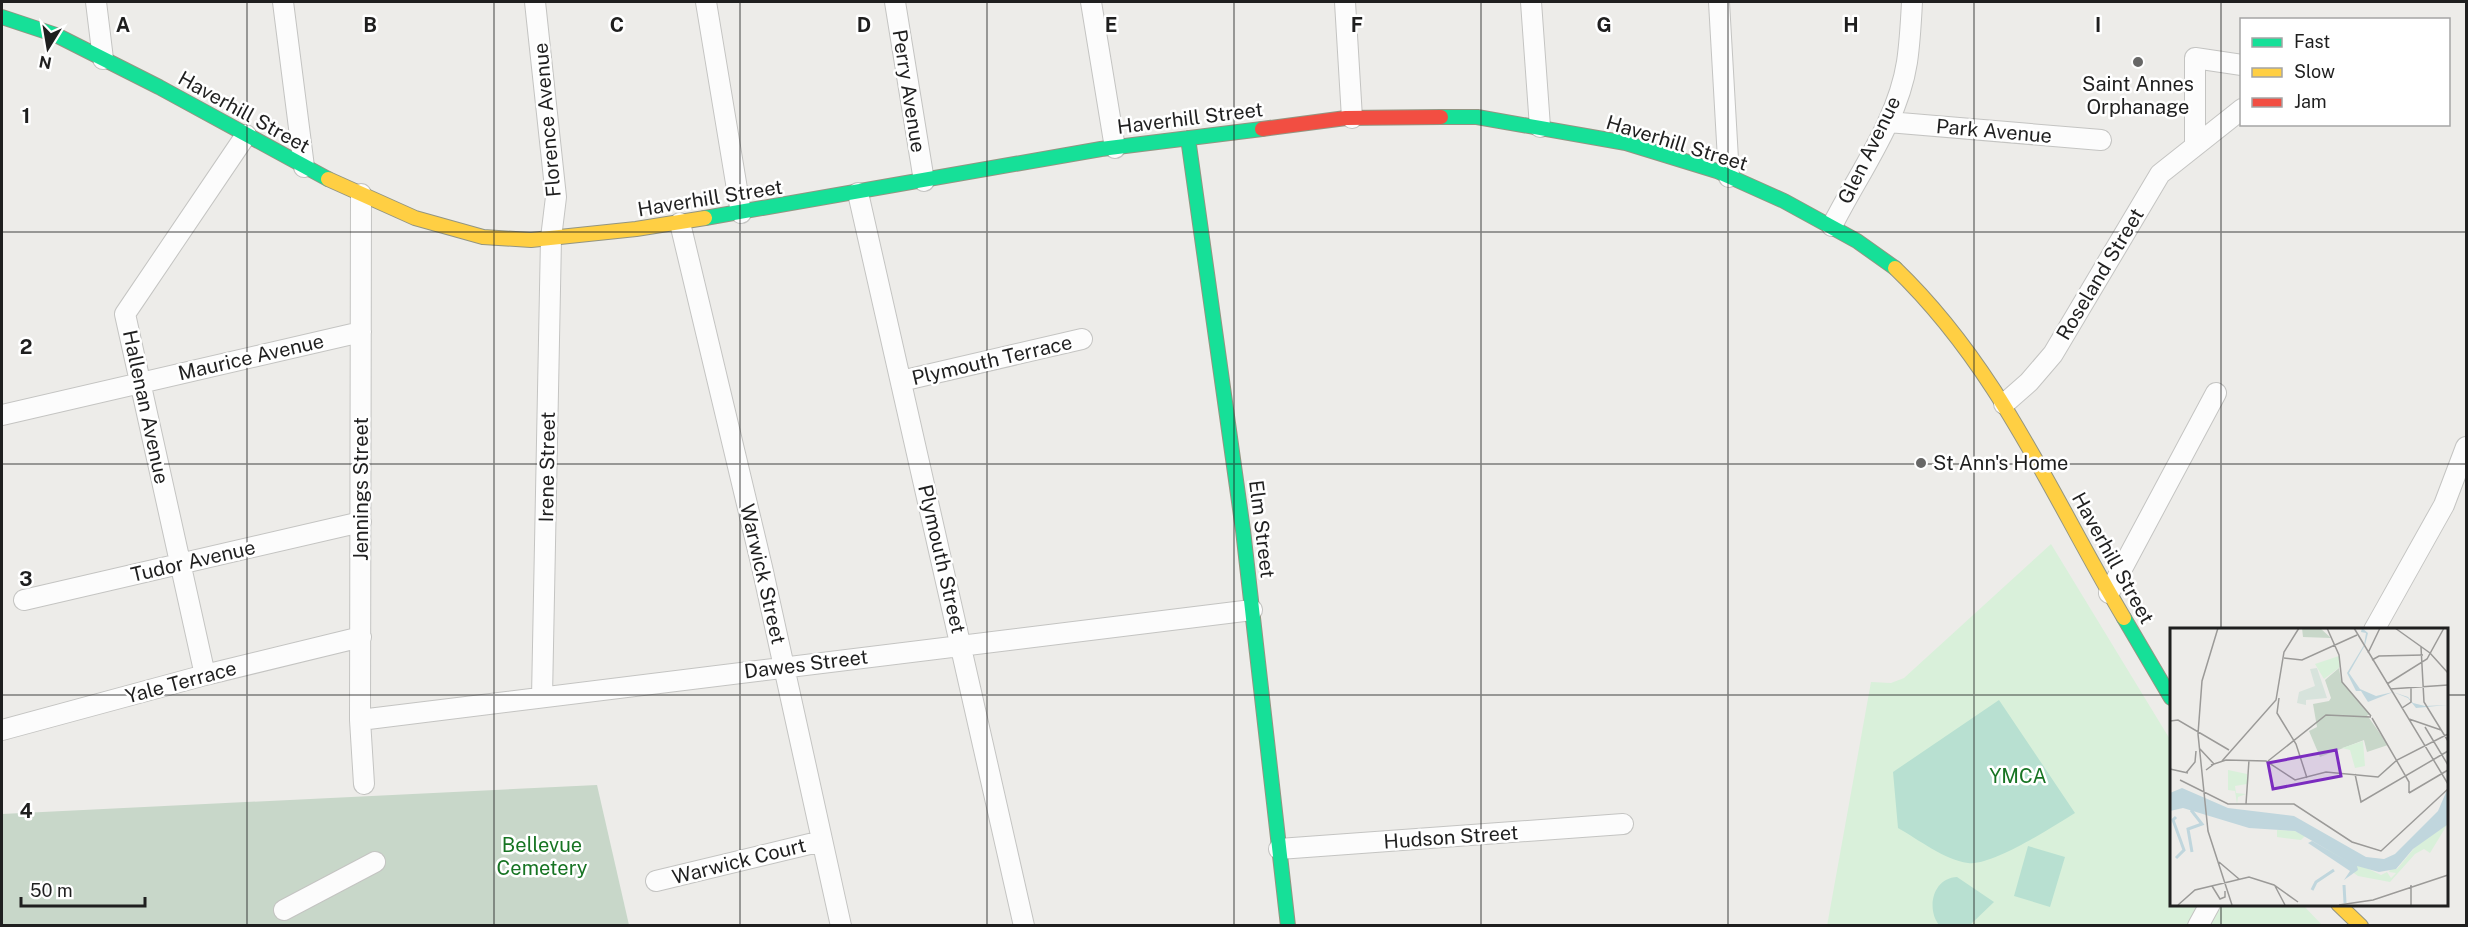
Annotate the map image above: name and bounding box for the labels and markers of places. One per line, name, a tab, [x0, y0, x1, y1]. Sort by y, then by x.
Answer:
marker: Saint Annes Orphanage	[2131, 55, 2145, 69]
place label: Saint Annes Orphanage	[2082, 72, 2194, 119]
place label: St Ann's Home	[1933, 451, 2068, 475]
marker: St Ann's Home	[1914, 456, 1928, 470]

